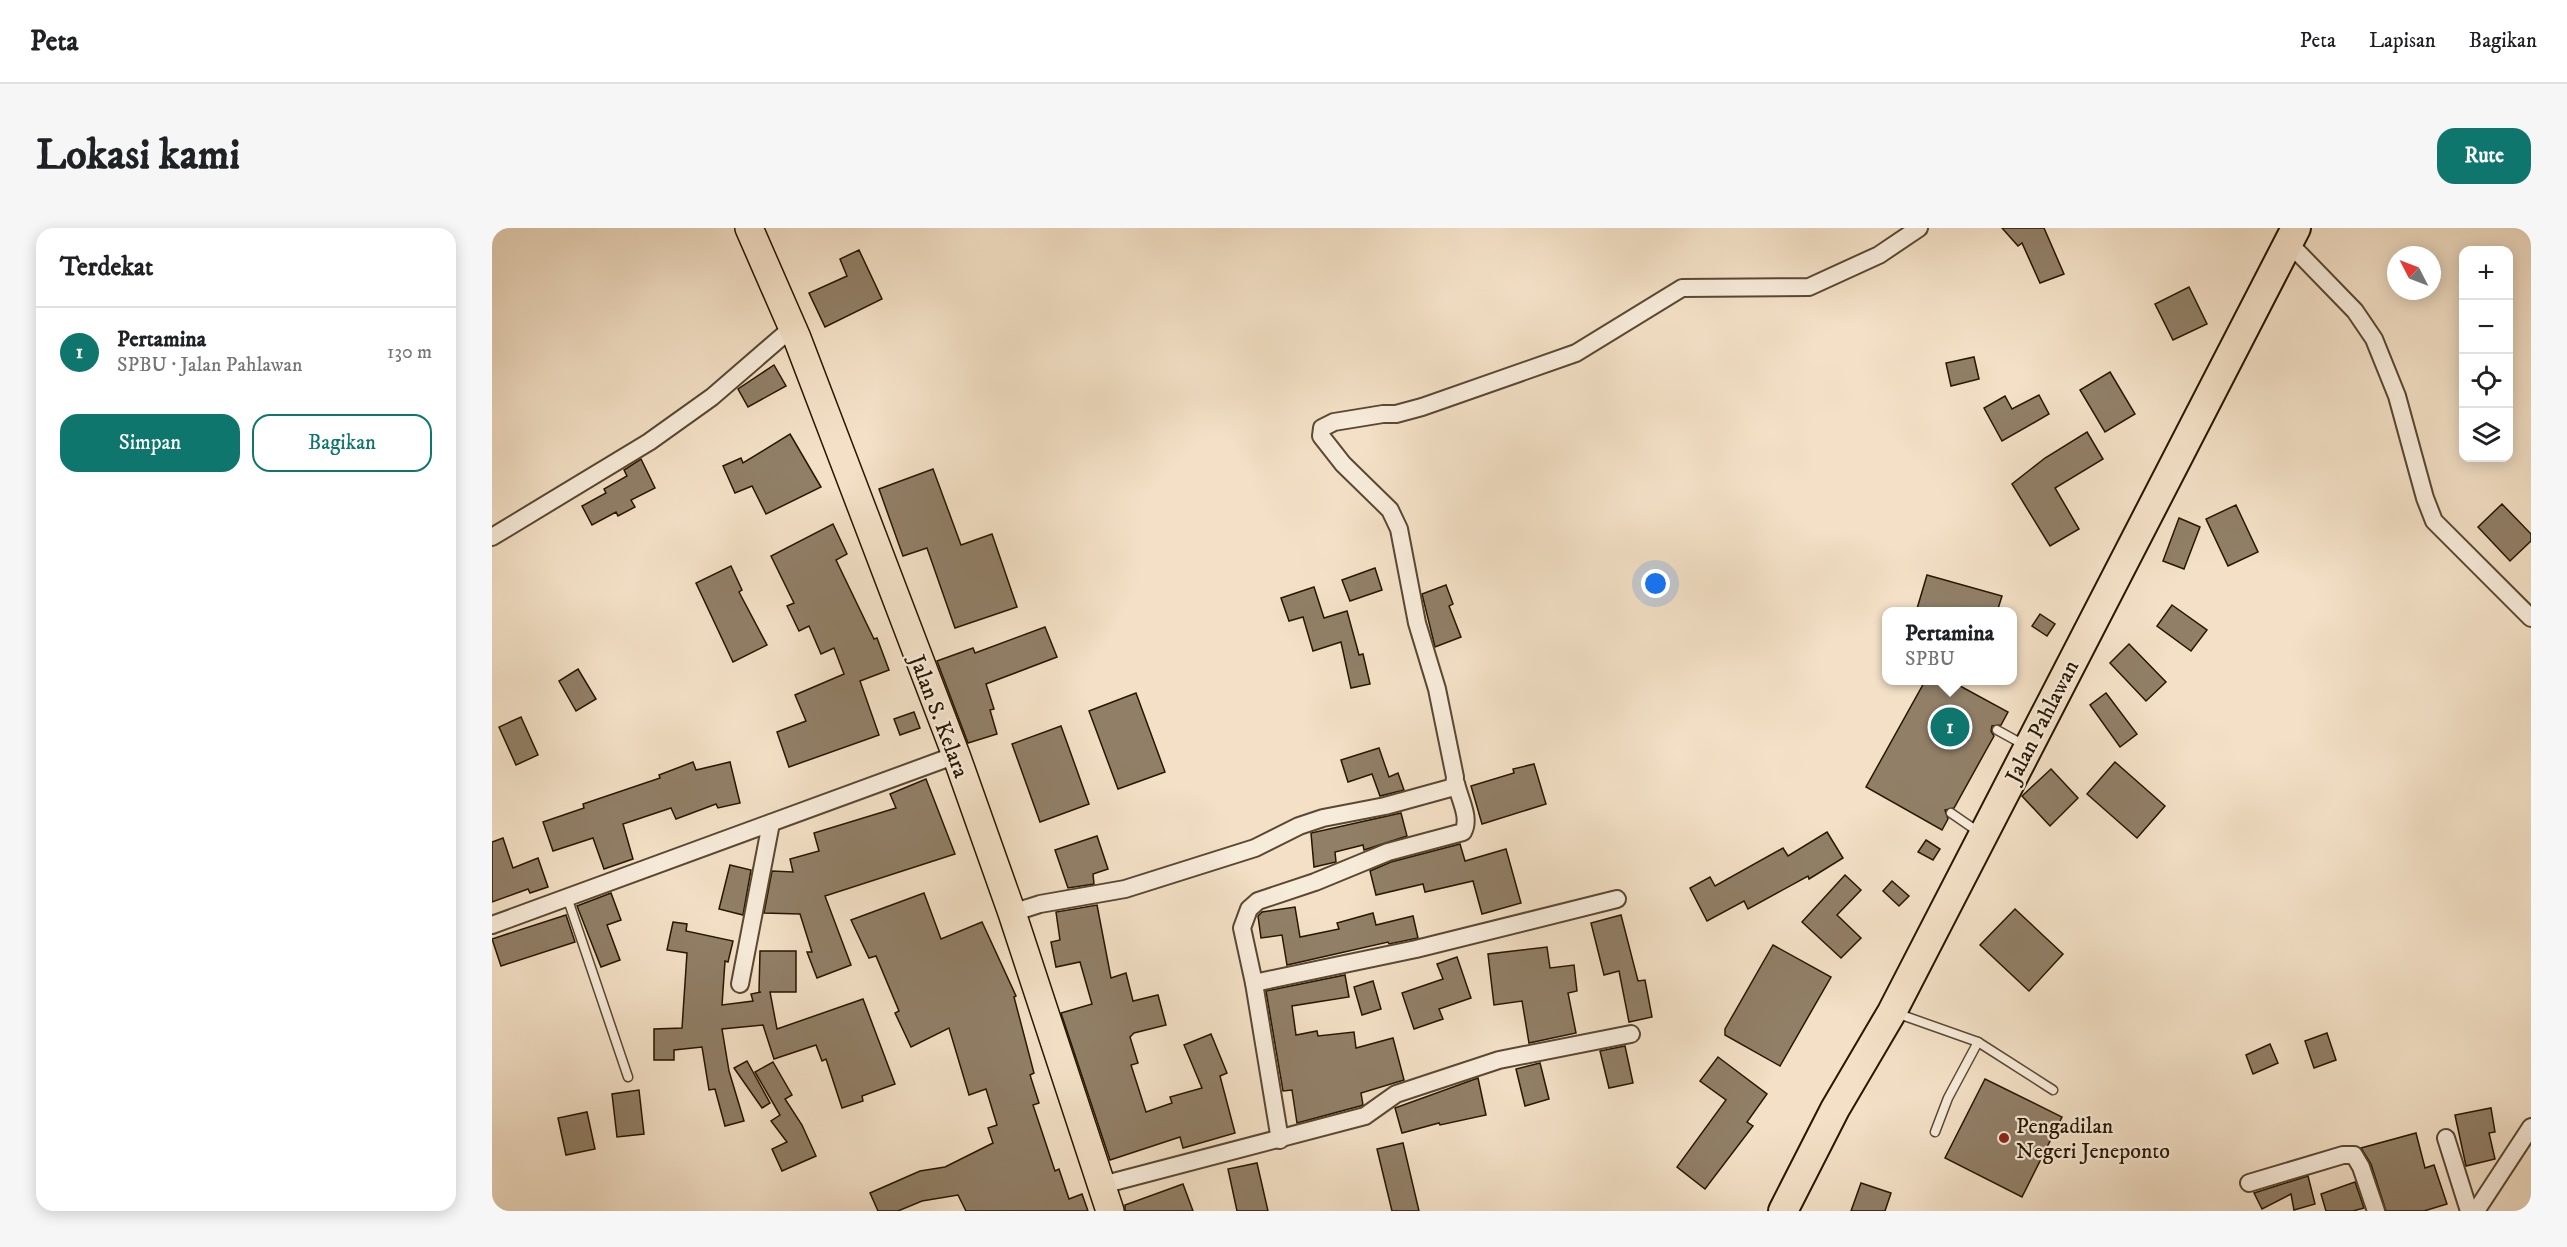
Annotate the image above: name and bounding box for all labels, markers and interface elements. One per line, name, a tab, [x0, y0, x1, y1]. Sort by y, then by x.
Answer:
text: Peta	[30, 24, 78, 59]
text: Peta	[2300, 28, 2336, 54]
text: Lapisan	[2369, 28, 2436, 54]
text: Bagikan	[2469, 28, 2537, 54]
button: Rute	[2437, 128, 2531, 184]
text: Lokasi kami	[36, 130, 240, 182]
north arrow	[2387, 246, 2441, 300]
map controls	[2459, 246, 2513, 462]
button: +	[2459, 246, 2513, 300]
text: Terdekat	[60, 251, 153, 284]
button: −	[2459, 300, 2513, 354]
text: Pertamina	[117, 326, 206, 353]
text: 1	[76, 340, 83, 365]
text: 130 m	[387, 340, 432, 365]
text: SPBU · Jalan Pahlawan	[117, 353, 303, 378]
button: locate	[2459, 354, 2513, 408]
button: layers	[2459, 408, 2513, 462]
button: Simpan	[60, 414, 240, 472]
button: Bagikan	[252, 414, 432, 472]
your location	[1641, 569, 1670, 598]
popup	[1882, 607, 2017, 685]
text: Pertamina	[1905, 620, 1994, 647]
text: SPBU	[1905, 647, 1955, 672]
street label: Jalan S. Kelara	[902, 650, 975, 782]
street label: Jalan Pahlawan	[1999, 655, 2085, 789]
pin: 1	[1930, 704, 1970, 750]
place label: Pengadilan Negeri Jeneponto	[2016, 1113, 2170, 1165]
marker: Pengadilan Negeri Jeneponto	[1997, 1131, 2011, 1145]

